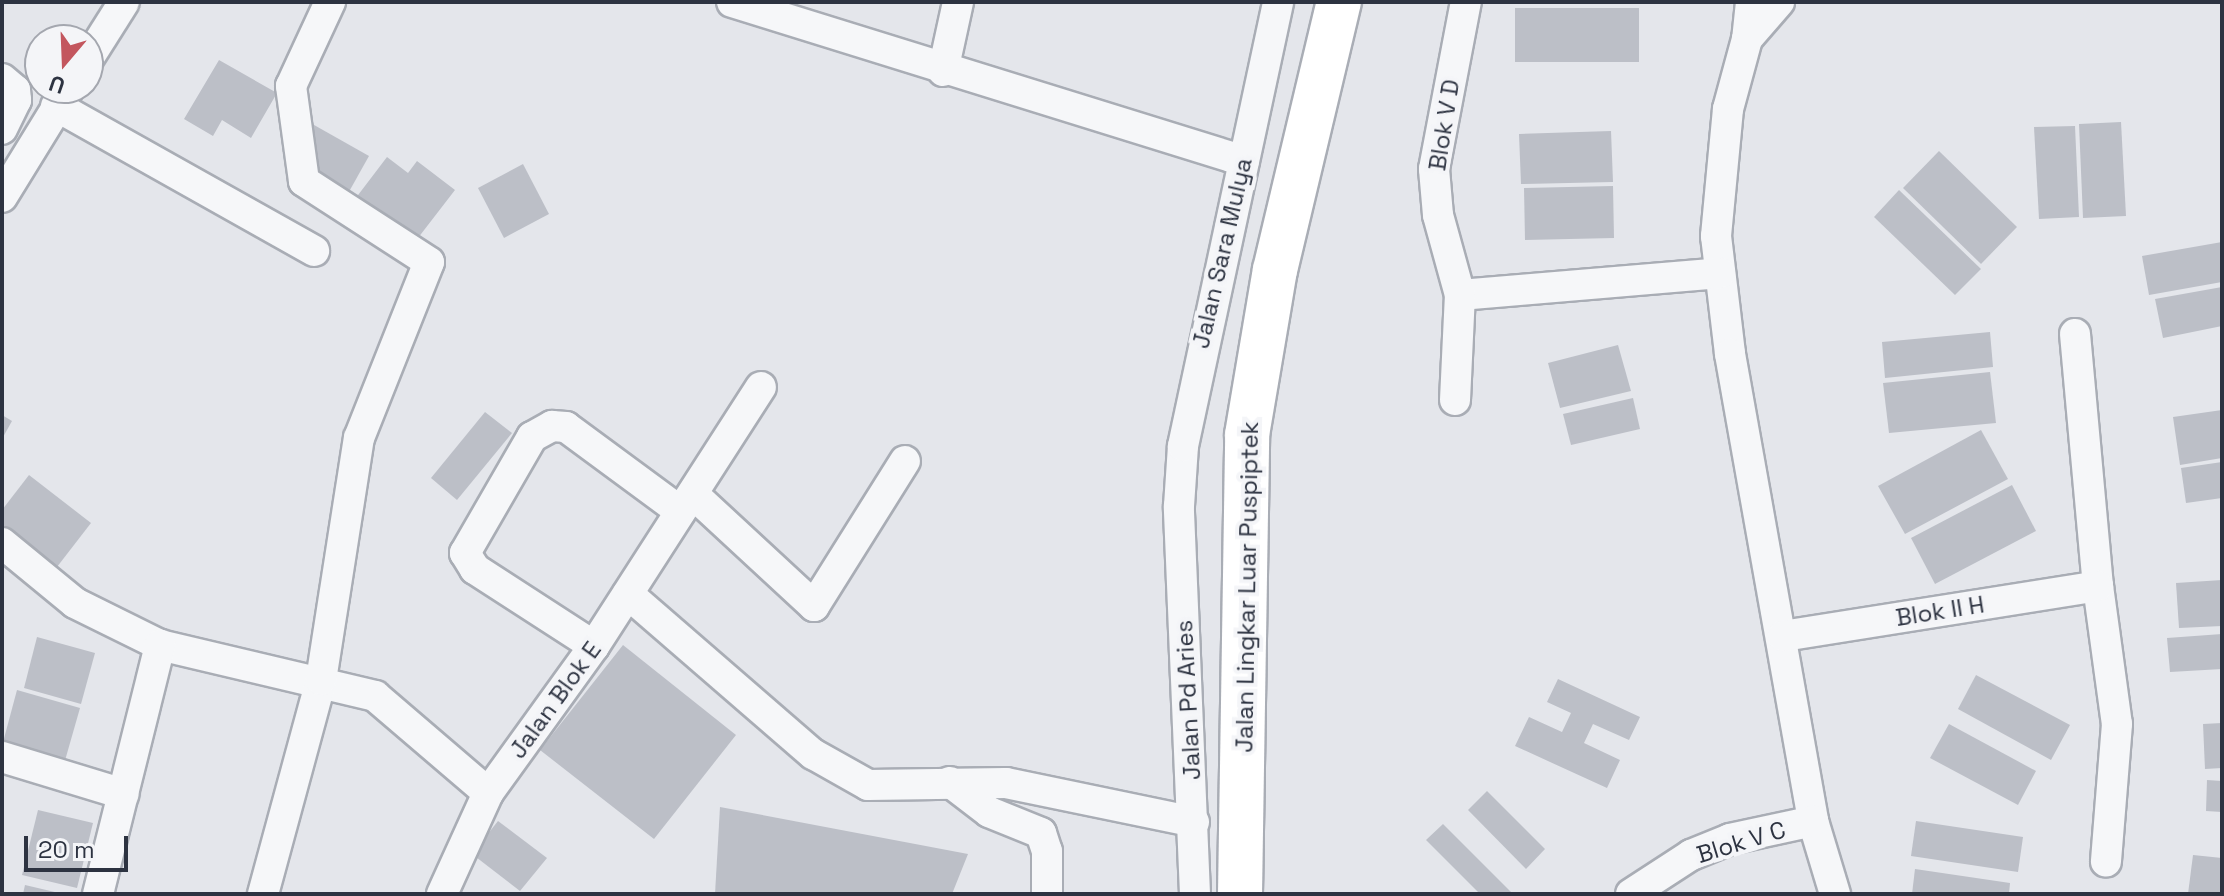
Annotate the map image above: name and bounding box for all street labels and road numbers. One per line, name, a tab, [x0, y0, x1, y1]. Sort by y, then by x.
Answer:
street label: Blok V D	[1423, 77, 1465, 173]
street label: Jalan Sara Mulya	[1186, 155, 1258, 351]
street label: Jalan Lingkar Luar Puspiptek	[1230, 421, 1264, 753]
street label: Blok II H	[1894, 590, 1986, 632]
street label: Jalan Pd Aries	[1169, 619, 1207, 781]
street label: Jalan Blok E	[503, 636, 607, 764]
street label: Blok V C	[1693, 815, 1789, 869]

